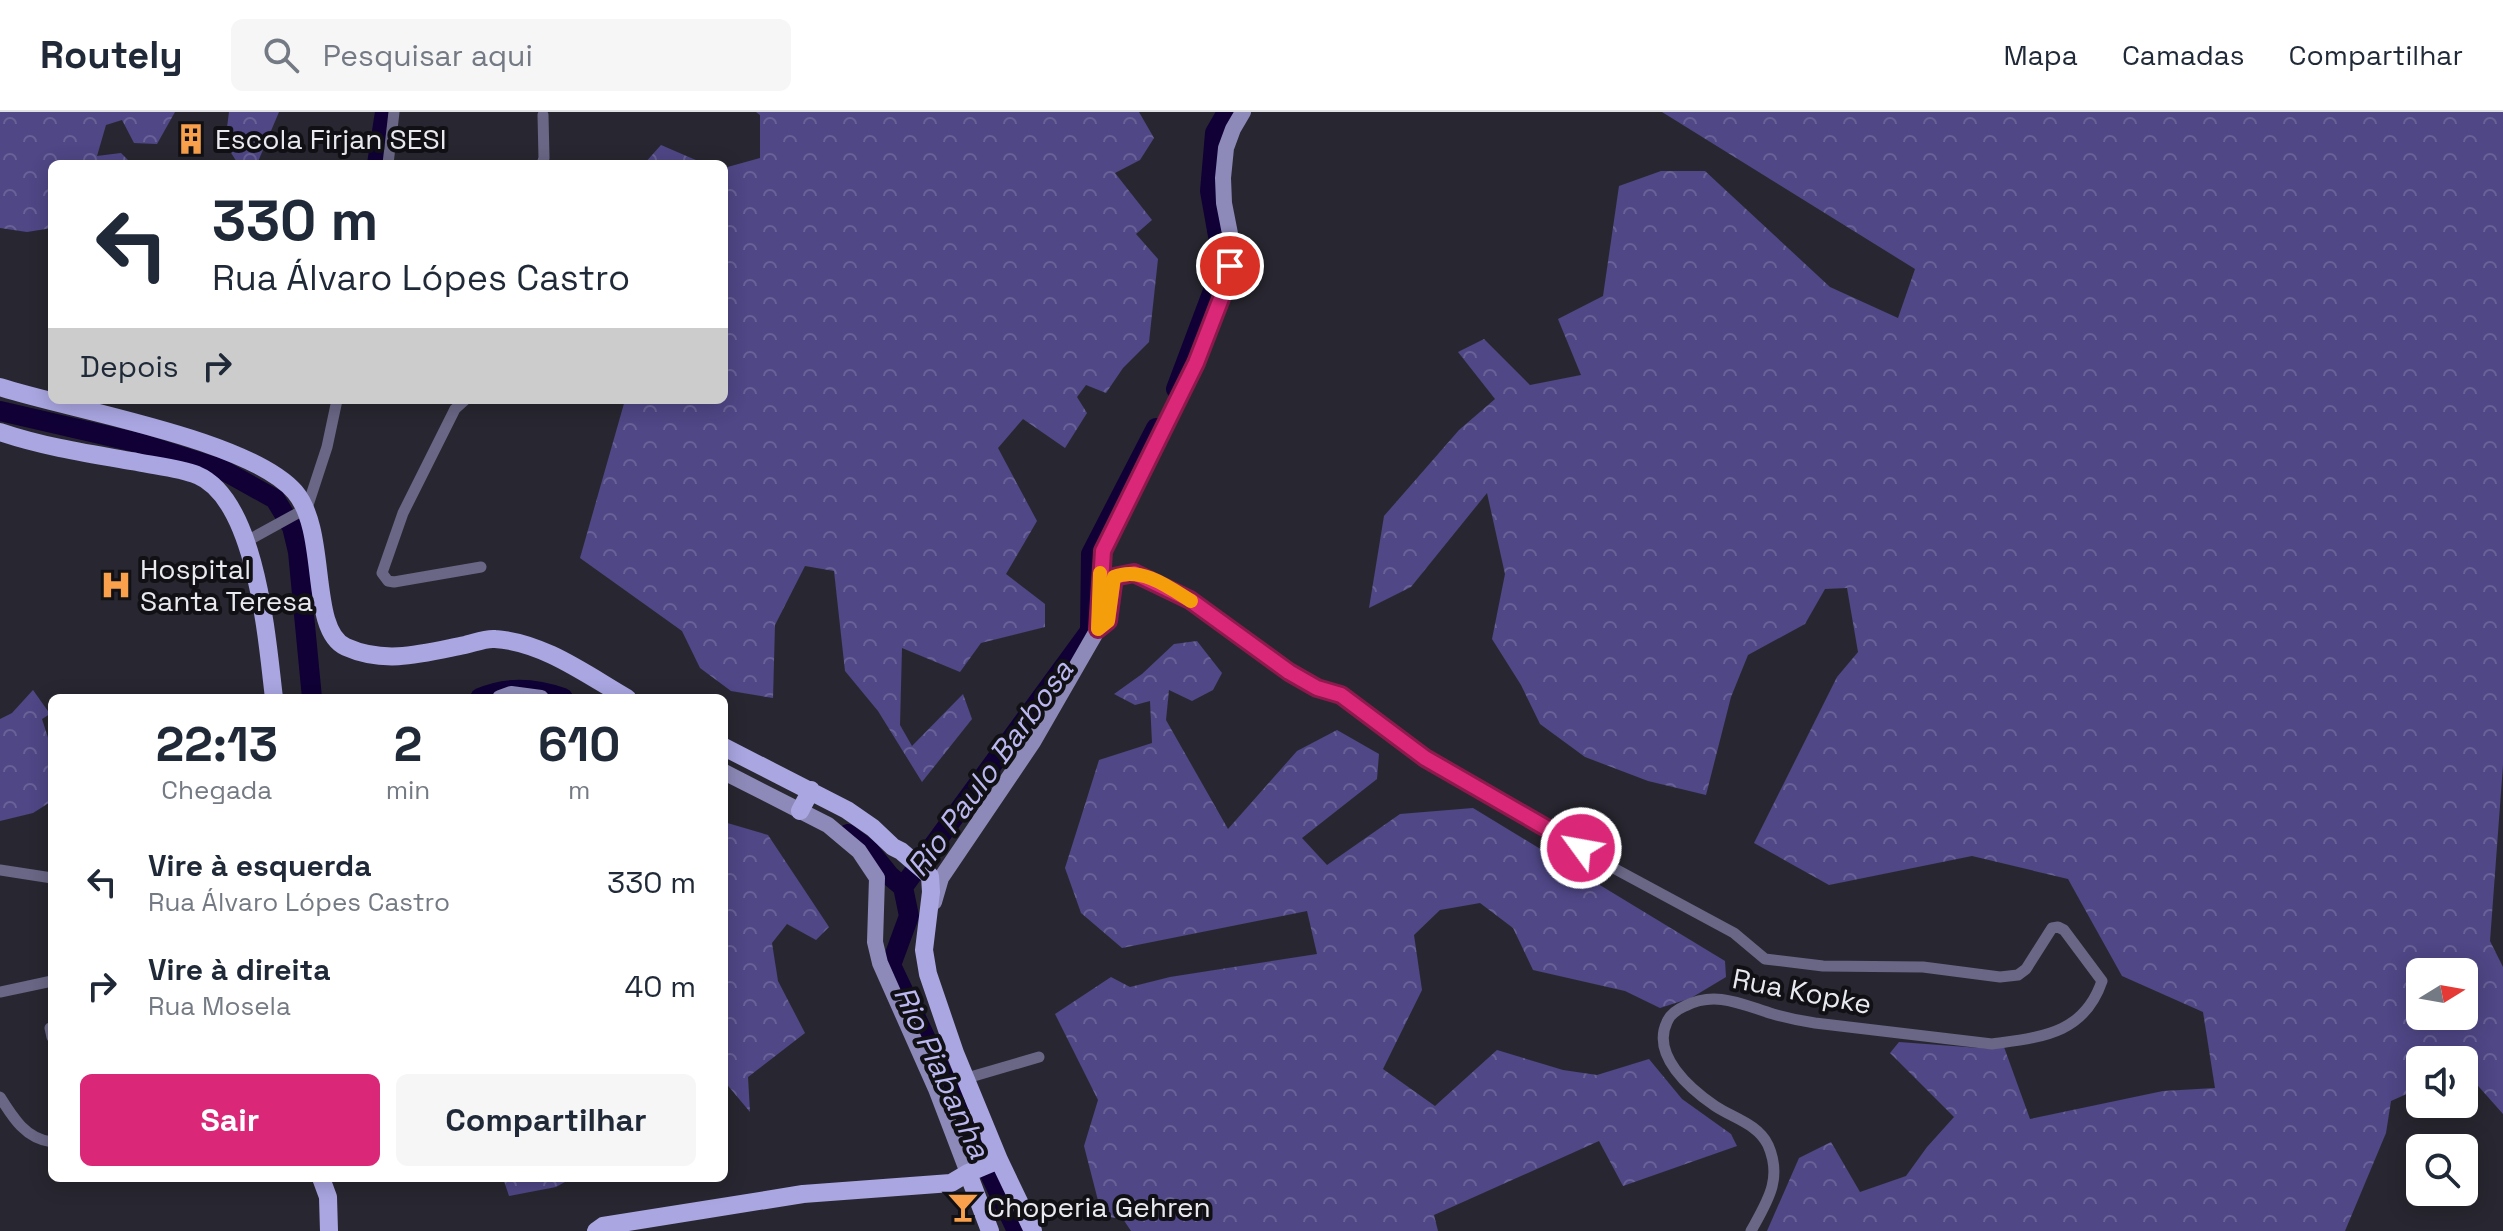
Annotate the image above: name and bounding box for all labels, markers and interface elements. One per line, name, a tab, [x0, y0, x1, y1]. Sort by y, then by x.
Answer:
search box	[231, 19, 791, 91]
text: Routely	[40, 31, 183, 79]
icon: search	[259, 33, 303, 77]
text: Pesquisar aqui	[323, 36, 533, 75]
text: Mapa	[2003, 37, 2078, 73]
text: Camadas	[2122, 37, 2245, 73]
text: Compartilhar	[2289, 37, 2463, 73]
place label: Escola Firjan SESI	[215, 121, 447, 157]
building icon: Escola Firjan SESI	[174, 122, 208, 156]
text: 330 m	[212, 185, 378, 256]
icon: left	[80, 192, 184, 296]
pin	[1196, 232, 1264, 300]
icon: arrive	[1208, 244, 1252, 288]
text: Rua Álvaro Lópes Castro	[212, 255, 630, 301]
icon: right	[195, 344, 239, 388]
text: Depois	[80, 347, 179, 386]
place label: Hospital Santa Teresa	[140, 551, 313, 619]
hospital icon: Hospital Santa Teresa	[99, 568, 133, 602]
water label: Rio Paulo Barbosa	[898, 651, 1082, 884]
text: 22:13	[156, 714, 278, 775]
text: 2	[394, 714, 422, 775]
text: 610	[538, 714, 620, 775]
text: Chegada	[161, 773, 272, 807]
text: min	[386, 773, 430, 807]
text: m	[568, 773, 590, 807]
position arrow	[1539, 806, 1623, 890]
text: Vire à esquerda	[148, 846, 372, 885]
icon: left	[80, 860, 124, 904]
text: 330 m	[607, 863, 696, 902]
text: Rua Álvaro Lópes Castro	[148, 885, 450, 919]
text: Vire à direita	[148, 950, 331, 989]
north arrow	[2406, 958, 2478, 1030]
map controls	[2406, 958, 2478, 1206]
street label: Rua Kopke	[1729, 960, 1875, 1022]
icon: right	[80, 964, 124, 1008]
text: 40 m	[625, 967, 696, 1006]
water label: Rio Piabanha	[885, 980, 999, 1165]
text: Rua Mosela	[148, 989, 291, 1023]
button: sound	[2406, 1046, 2478, 1118]
button: Sair	[80, 1074, 380, 1166]
button: Compartilhar	[396, 1074, 696, 1166]
button: search	[2406, 1134, 2478, 1206]
place label: Choperia Gehren	[987, 1189, 1211, 1225]
bar icon: Choperia Gehren	[946, 1190, 980, 1224]

